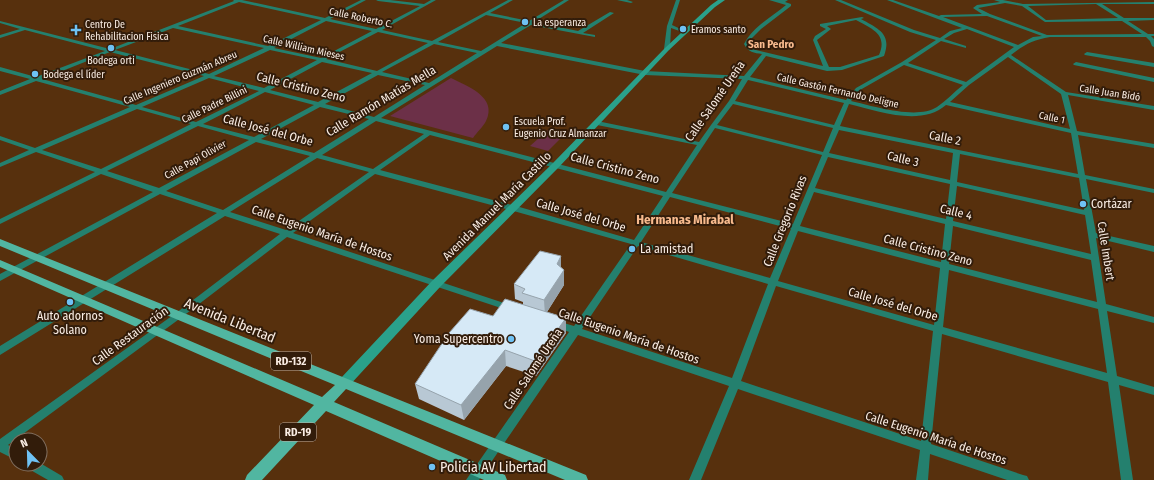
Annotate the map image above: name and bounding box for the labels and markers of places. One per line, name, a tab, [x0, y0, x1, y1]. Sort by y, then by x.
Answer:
marker: La esperanza	[520, 17, 530, 27]
place label: La esperanza	[533, 17, 586, 29]
place label: Centro De Rehabilitacion Fisica	[85, 19, 169, 43]
marker: Centro De Rehabilitacion Fisica	[70, 24, 82, 36]
marker: Eramos santo	[678, 24, 688, 34]
place label: Eramos santo	[691, 24, 746, 36]
marker: Bodega orti	[106, 43, 116, 53]
place label: Bodega orti	[87, 55, 135, 67]
place label: Bodega el líder	[43, 68, 105, 81]
marker: Bodega el líder	[30, 69, 40, 79]
place label: Escuela Prof. Eugenio Cruz Almanzar	[514, 116, 607, 140]
marker: Escuela Prof. Eugenio Cruz Almanzar	[501, 122, 511, 132]
place label: Cortázar	[1091, 197, 1133, 211]
marker: Cortázar	[1078, 199, 1088, 209]
place label: La amistad	[640, 242, 693, 256]
marker: La amistad	[627, 244, 637, 254]
marker: Auto adornos Solano	[65, 297, 75, 307]
place label: Auto adornos Solano	[37, 309, 103, 337]
place label: Yoma Supercentro	[414, 332, 503, 346]
marker: Yoma Supercentro	[506, 334, 516, 344]
place label: Policia AV Libertad	[440, 459, 547, 476]
marker: Policia AV Libertad	[427, 462, 437, 472]

